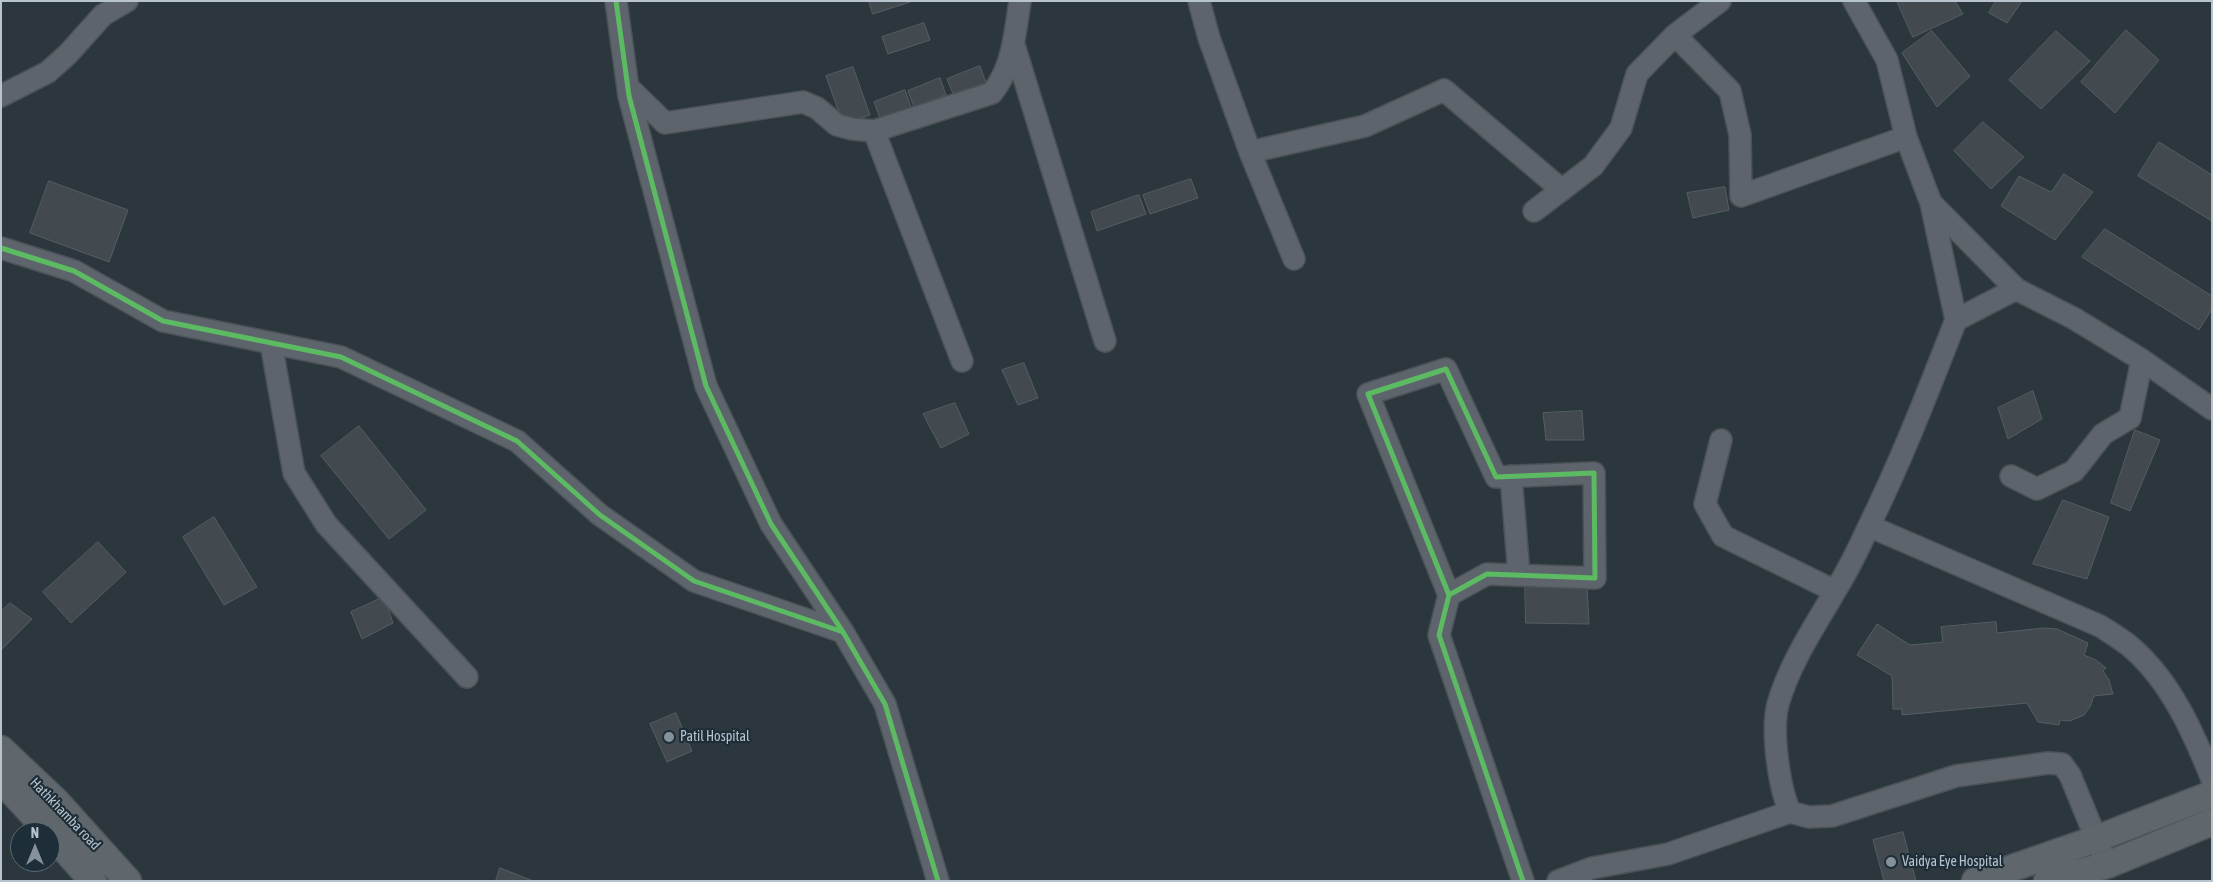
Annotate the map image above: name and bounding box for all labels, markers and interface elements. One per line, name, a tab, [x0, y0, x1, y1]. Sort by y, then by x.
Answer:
place label: Patil Hospital	[680, 729, 750, 745]
marker: Patil Hospital	[662, 730, 676, 744]
street label: Hathkhamba road	[26, 774, 104, 854]
north arrow	[10, 822, 60, 872]
text: N	[31, 825, 39, 841]
place label: Vaidya Eye Hospital	[1902, 854, 2002, 870]
marker: Vaidya Eye Hospital	[1884, 855, 1898, 869]

